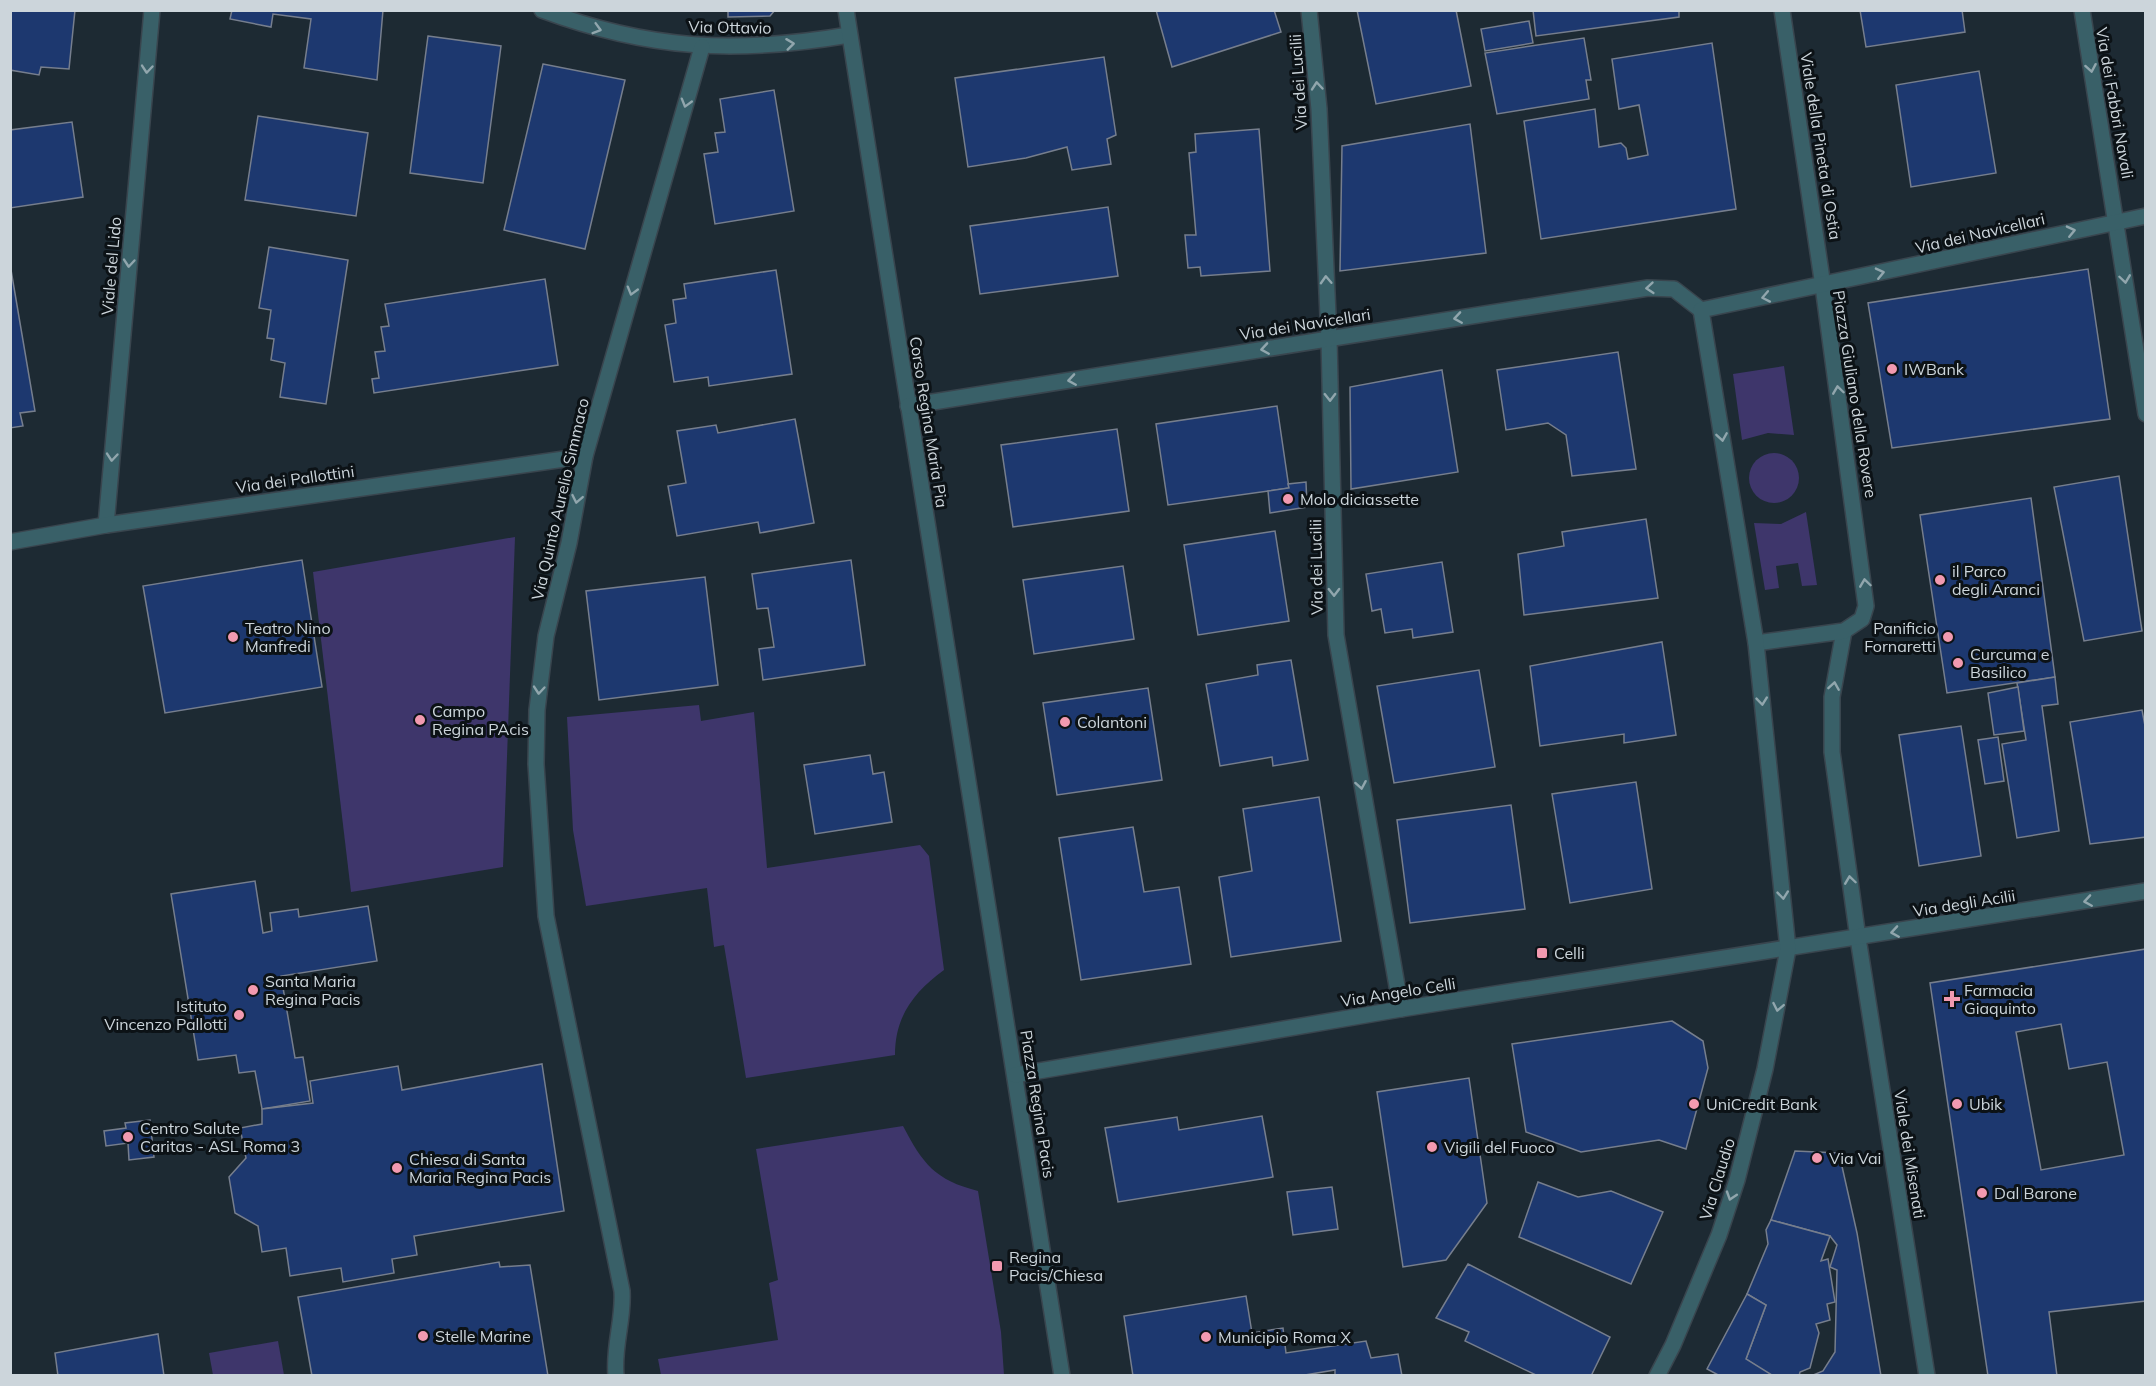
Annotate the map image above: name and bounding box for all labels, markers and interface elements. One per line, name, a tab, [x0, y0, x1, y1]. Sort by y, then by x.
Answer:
street label: Via Ottavio	[688, 16, 772, 38]
one-way arrow	[591, 22, 602, 34]
street label: Via dei Fabbri Navali	[2092, 26, 2138, 180]
street label: Via dei Lucilii	[1285, 33, 1311, 131]
one-way arrow	[786, 39, 795, 51]
street label: Viale della Pineta di Ostia	[1796, 51, 1846, 241]
one-way arrow	[141, 64, 154, 73]
one-way arrow	[2085, 64, 2097, 73]
one-way arrow	[1310, 81, 1323, 90]
one-way arrow	[681, 97, 693, 108]
street label: Via dei Navicellari	[1913, 208, 2047, 258]
street label: Viale del Lido	[97, 216, 125, 316]
one-way arrow	[2065, 225, 2075, 238]
one-way arrow	[123, 258, 136, 268]
one-way arrow	[1875, 268, 1885, 281]
one-way arrow	[2119, 274, 2131, 283]
one-way arrow	[1320, 276, 1333, 285]
one-way arrow	[1646, 282, 1655, 295]
one-way arrow	[627, 285, 639, 295]
street label: Piazza Giuliano della Rovere	[1829, 289, 1881, 499]
one-way arrow	[1761, 290, 1771, 303]
street label: Via dei Navicellari	[1238, 304, 1372, 344]
one-way arrow	[1453, 312, 1462, 324]
street label: Corso Regina Maria Pia	[906, 335, 952, 509]
one-way arrow	[1260, 342, 1270, 355]
place label: IWBank	[1904, 359, 1965, 379]
marker: IWBank	[1885, 362, 1899, 376]
one-way arrow	[1068, 373, 1077, 385]
one-way arrow	[1832, 386, 1844, 395]
one-way arrow	[1324, 393, 1337, 402]
street label: Via Quinto Aurelio Simmaco	[527, 396, 593, 602]
one-way arrow	[1715, 432, 1727, 442]
one-way arrow	[106, 453, 119, 462]
street label: Via dei Pallottini	[235, 461, 355, 497]
place label: Molo diciassette	[1300, 489, 1419, 509]
marker: Molo diciassette	[1281, 492, 1295, 506]
one-way arrow	[571, 494, 584, 504]
street label: Via dei Lucilii	[1305, 519, 1327, 615]
place label: il Parco degli Aranci	[1952, 561, 2040, 599]
marker: il Parco degli Aranci	[1933, 573, 1947, 587]
one-way arrow	[1859, 579, 1871, 588]
one-way arrow	[1328, 588, 1340, 597]
place label: Teatro Nino Manfredi	[245, 618, 331, 656]
place label: Panificio Fornaretti	[1864, 618, 1936, 656]
marker: Teatro Nino Manfredi	[226, 630, 240, 644]
marker: Panificio Fornaretti	[1941, 630, 1955, 644]
place label: Curcuma e Basilico	[1970, 644, 2049, 682]
marker: Curcuma e Basilico	[1951, 656, 1965, 670]
one-way arrow	[1827, 682, 1839, 691]
one-way arrow	[533, 686, 546, 695]
one-way arrow	[1755, 697, 1768, 706]
place label: Campo Regina PAcis	[432, 701, 529, 739]
place label: Colantoni	[1077, 712, 1147, 732]
marker: Campo Regina PAcis	[413, 713, 427, 727]
marker: Colantoni	[1058, 715, 1072, 729]
one-way arrow	[1354, 780, 1367, 790]
one-way arrow	[1844, 876, 1856, 885]
street label: Via degli Acilii	[1911, 885, 2017, 921]
one-way arrow	[1776, 891, 1788, 900]
one-way arrow	[2083, 894, 2092, 906]
one-way arrow	[1891, 925, 1901, 938]
place label: Celli	[1554, 943, 1585, 963]
marker: Celli	[1535, 946, 1549, 960]
place label: Santa Maria Regina Pacis	[265, 971, 361, 1009]
street label: Via Angelo Celli	[1339, 973, 1457, 1011]
place label: Farmacia Giaquinto	[1964, 980, 2036, 1018]
marker: Santa Maria Regina Pacis	[246, 983, 260, 997]
marker: Farmacia Giaquinto	[1945, 992, 1959, 1006]
place label: Istituto Vincenzo Pallotti	[104, 996, 227, 1034]
one-way arrow	[1772, 1001, 1785, 1011]
marker: Istituto Vincenzo Pallotti	[232, 1008, 246, 1022]
street label: Piazza Regina Pacis	[1016, 1029, 1060, 1180]
street label: Viale dei Misenati	[1890, 1088, 1930, 1220]
place label: UniCredit Bank	[1706, 1094, 1818, 1114]
place label: Ubik	[1969, 1094, 2003, 1114]
marker: UniCredit Bank	[1687, 1097, 1701, 1111]
marker: Ubik	[1950, 1097, 1964, 1111]
place label: Centro Salute Caritas - ASL Roma 3	[140, 1118, 300, 1156]
marker: Centro Salute Caritas - ASL Roma 3	[121, 1130, 135, 1144]
street label: Via Claudio	[1695, 1135, 1739, 1223]
place label: Vigili del Fuoco	[1444, 1137, 1555, 1157]
marker: Vigili del Fuoco	[1425, 1140, 1439, 1154]
place label: Via Vai	[1829, 1148, 1881, 1168]
place label: Chiesa di Santa Maria Regina Pacis	[409, 1149, 551, 1187]
marker: Via Vai	[1810, 1151, 1824, 1165]
marker: Chiesa di Santa Maria Regina Pacis	[390, 1161, 404, 1175]
place label: Dal Barone	[1994, 1183, 2077, 1203]
marker: Dal Barone	[1975, 1186, 1989, 1200]
one-way arrow	[1726, 1190, 1739, 1201]
place label: Regina Pacis/Chiesa	[1009, 1247, 1103, 1285]
marker: Regina Pacis/Chiesa	[990, 1259, 1004, 1273]
place label: Stelle Marine	[435, 1326, 531, 1346]
place label: Municipio Roma X	[1218, 1327, 1351, 1347]
marker: Stelle Marine	[416, 1329, 430, 1343]
marker: Municipio Roma X	[1199, 1330, 1213, 1344]

